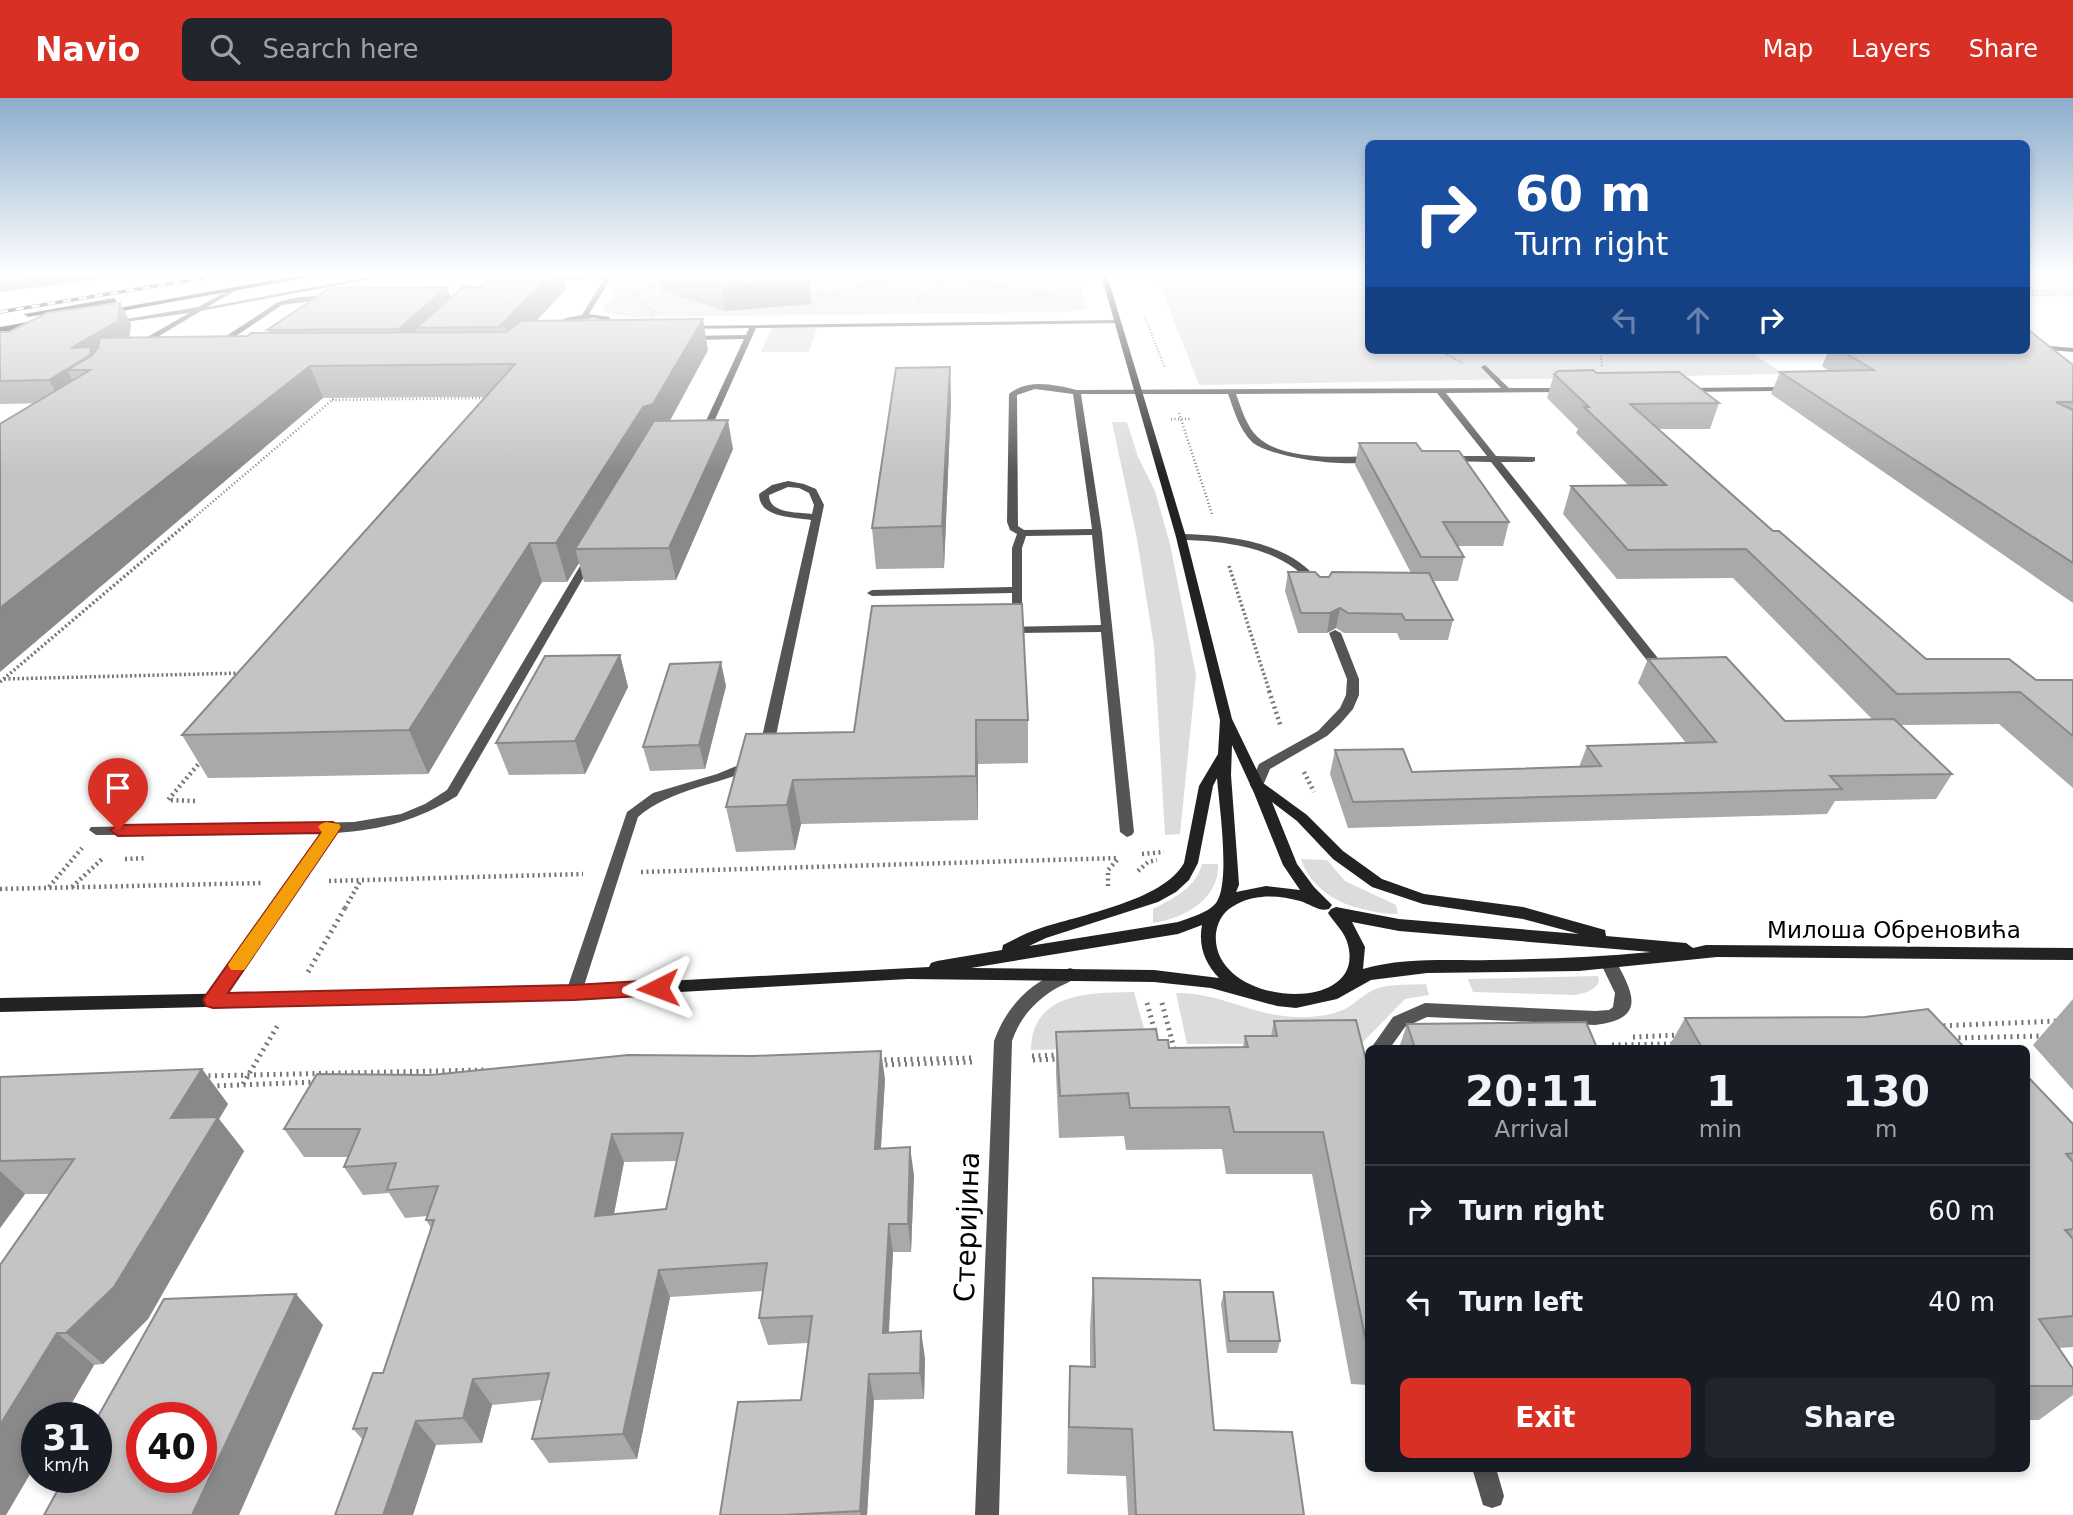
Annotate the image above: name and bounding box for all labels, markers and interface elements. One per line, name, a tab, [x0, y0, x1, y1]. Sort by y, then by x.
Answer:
search box	[182, 18, 672, 81]
text: Navio	[35, 30, 140, 69]
icon: search	[206, 30, 244, 68]
text: Search here	[262, 34, 419, 64]
text: Map	[1763, 35, 1813, 63]
text: Layers	[1851, 35, 1931, 63]
text: Share	[1969, 35, 2038, 63]
text: 60 m	[1515, 166, 1651, 223]
icon: right	[1400, 168, 1491, 259]
text: Turn right	[1515, 225, 1668, 263]
icon: left	[1606, 301, 1644, 339]
icon: ahead	[1679, 301, 1717, 339]
icon: right	[1752, 301, 1790, 339]
pin	[88, 758, 148, 830]
icon: arrive	[99, 769, 137, 807]
street label: Милоша Обреновића	[1767, 917, 2021, 943]
position arrow	[621, 951, 695, 1025]
text: 20:11	[1465, 1067, 1599, 1116]
text: 1	[1706, 1067, 1735, 1116]
text: 130	[1842, 1067, 1930, 1116]
text: Arrival	[1495, 1116, 1569, 1142]
text: min	[1699, 1116, 1742, 1142]
text: m	[1875, 1116, 1897, 1142]
street label: Стеријина	[948, 1151, 986, 1303]
icon: right	[1400, 1192, 1438, 1230]
text: Turn right	[1459, 1196, 1604, 1226]
text: 60 m	[1928, 1196, 1995, 1226]
icon: left	[1400, 1283, 1438, 1321]
text: Turn left	[1459, 1287, 1583, 1317]
text: 40 m	[1928, 1287, 1995, 1317]
button: Exit	[1400, 1378, 1691, 1458]
button: Share	[1705, 1378, 1995, 1458]
speed limit sign: 40	[126, 1402, 217, 1493]
text: 31	[42, 1418, 91, 1458]
text: km/h	[44, 1454, 89, 1475]

